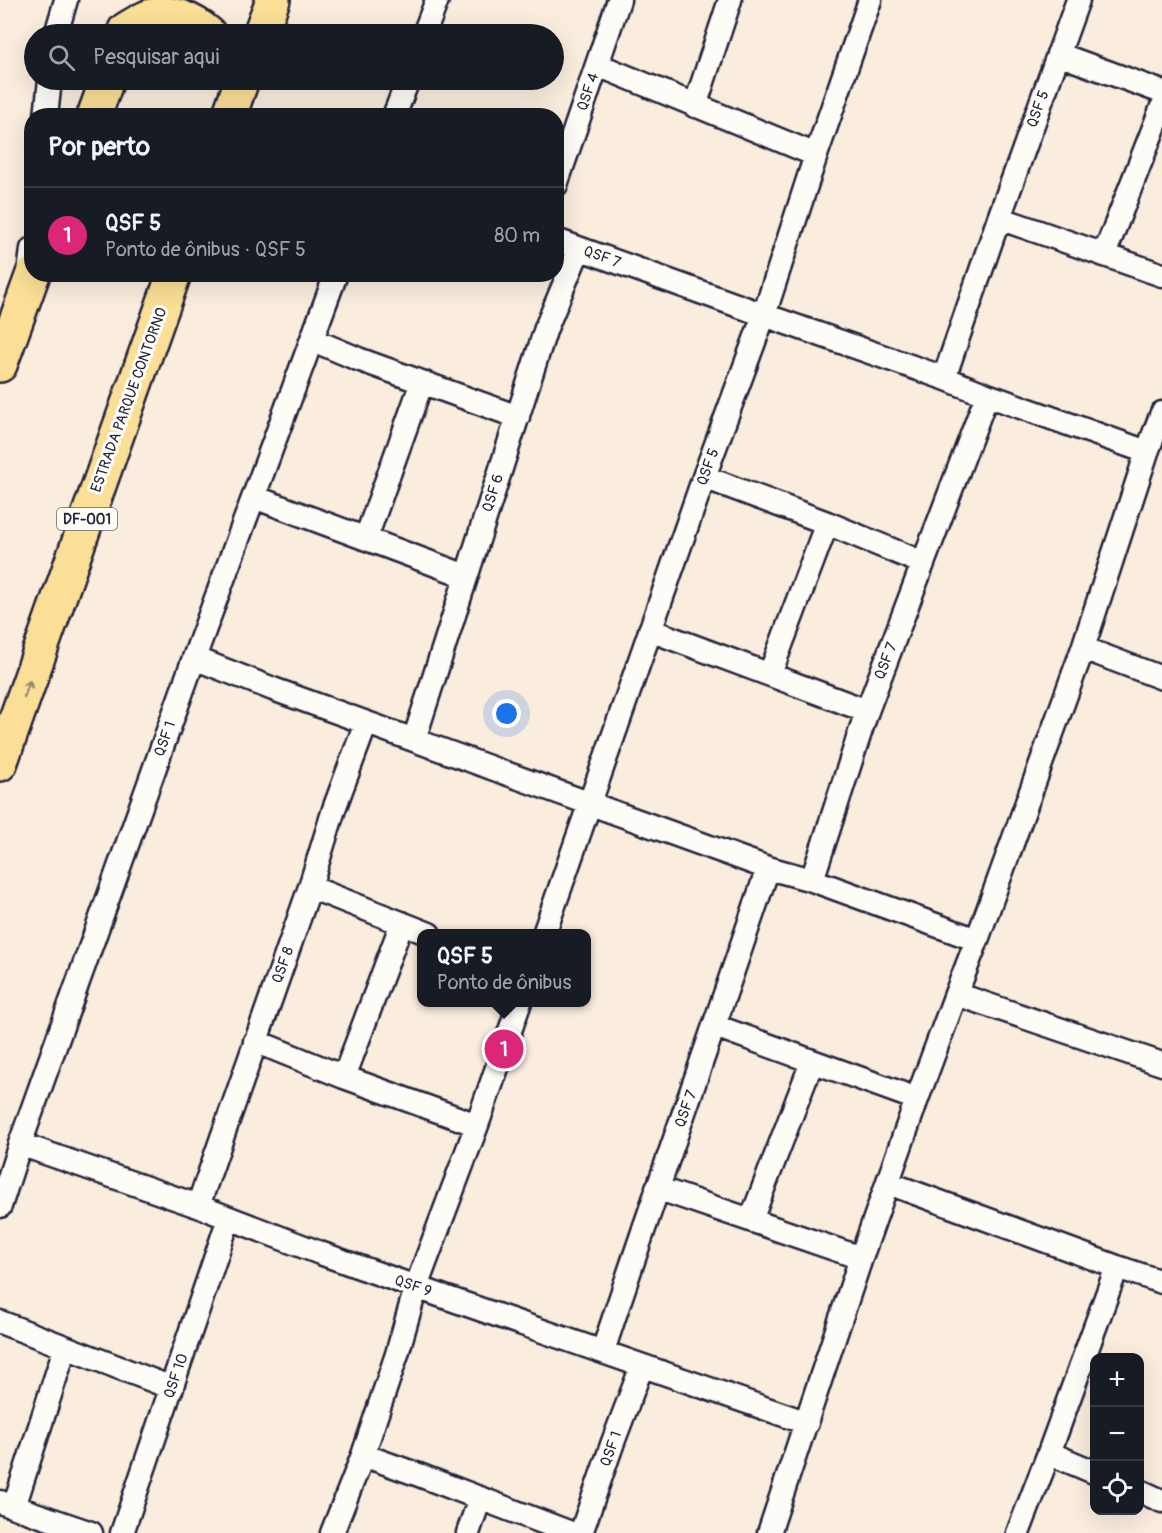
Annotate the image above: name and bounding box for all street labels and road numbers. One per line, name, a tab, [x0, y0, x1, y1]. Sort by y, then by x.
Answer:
street label: QSF 4	[573, 70, 603, 113]
street label: QSF 5	[1023, 88, 1053, 130]
street label: QSF 7	[581, 242, 623, 272]
street label: ESTRADA PARQUE CONTORNO	[87, 305, 171, 495]
street label: QSF 5	[693, 446, 723, 488]
street label: QSF 6	[478, 472, 508, 514]
road number: DF-001	[57, 508, 117, 530]
street label: QSF 7	[870, 640, 902, 682]
street label: QSF 1	[150, 719, 180, 759]
street label: QSF 8	[268, 944, 299, 986]
street label: QSF 7	[671, 1088, 701, 1130]
street label: QSF 9	[392, 1271, 434, 1301]
street label: QSF 10	[159, 1351, 193, 1401]
street label: QSF 1	[596, 1429, 626, 1469]

